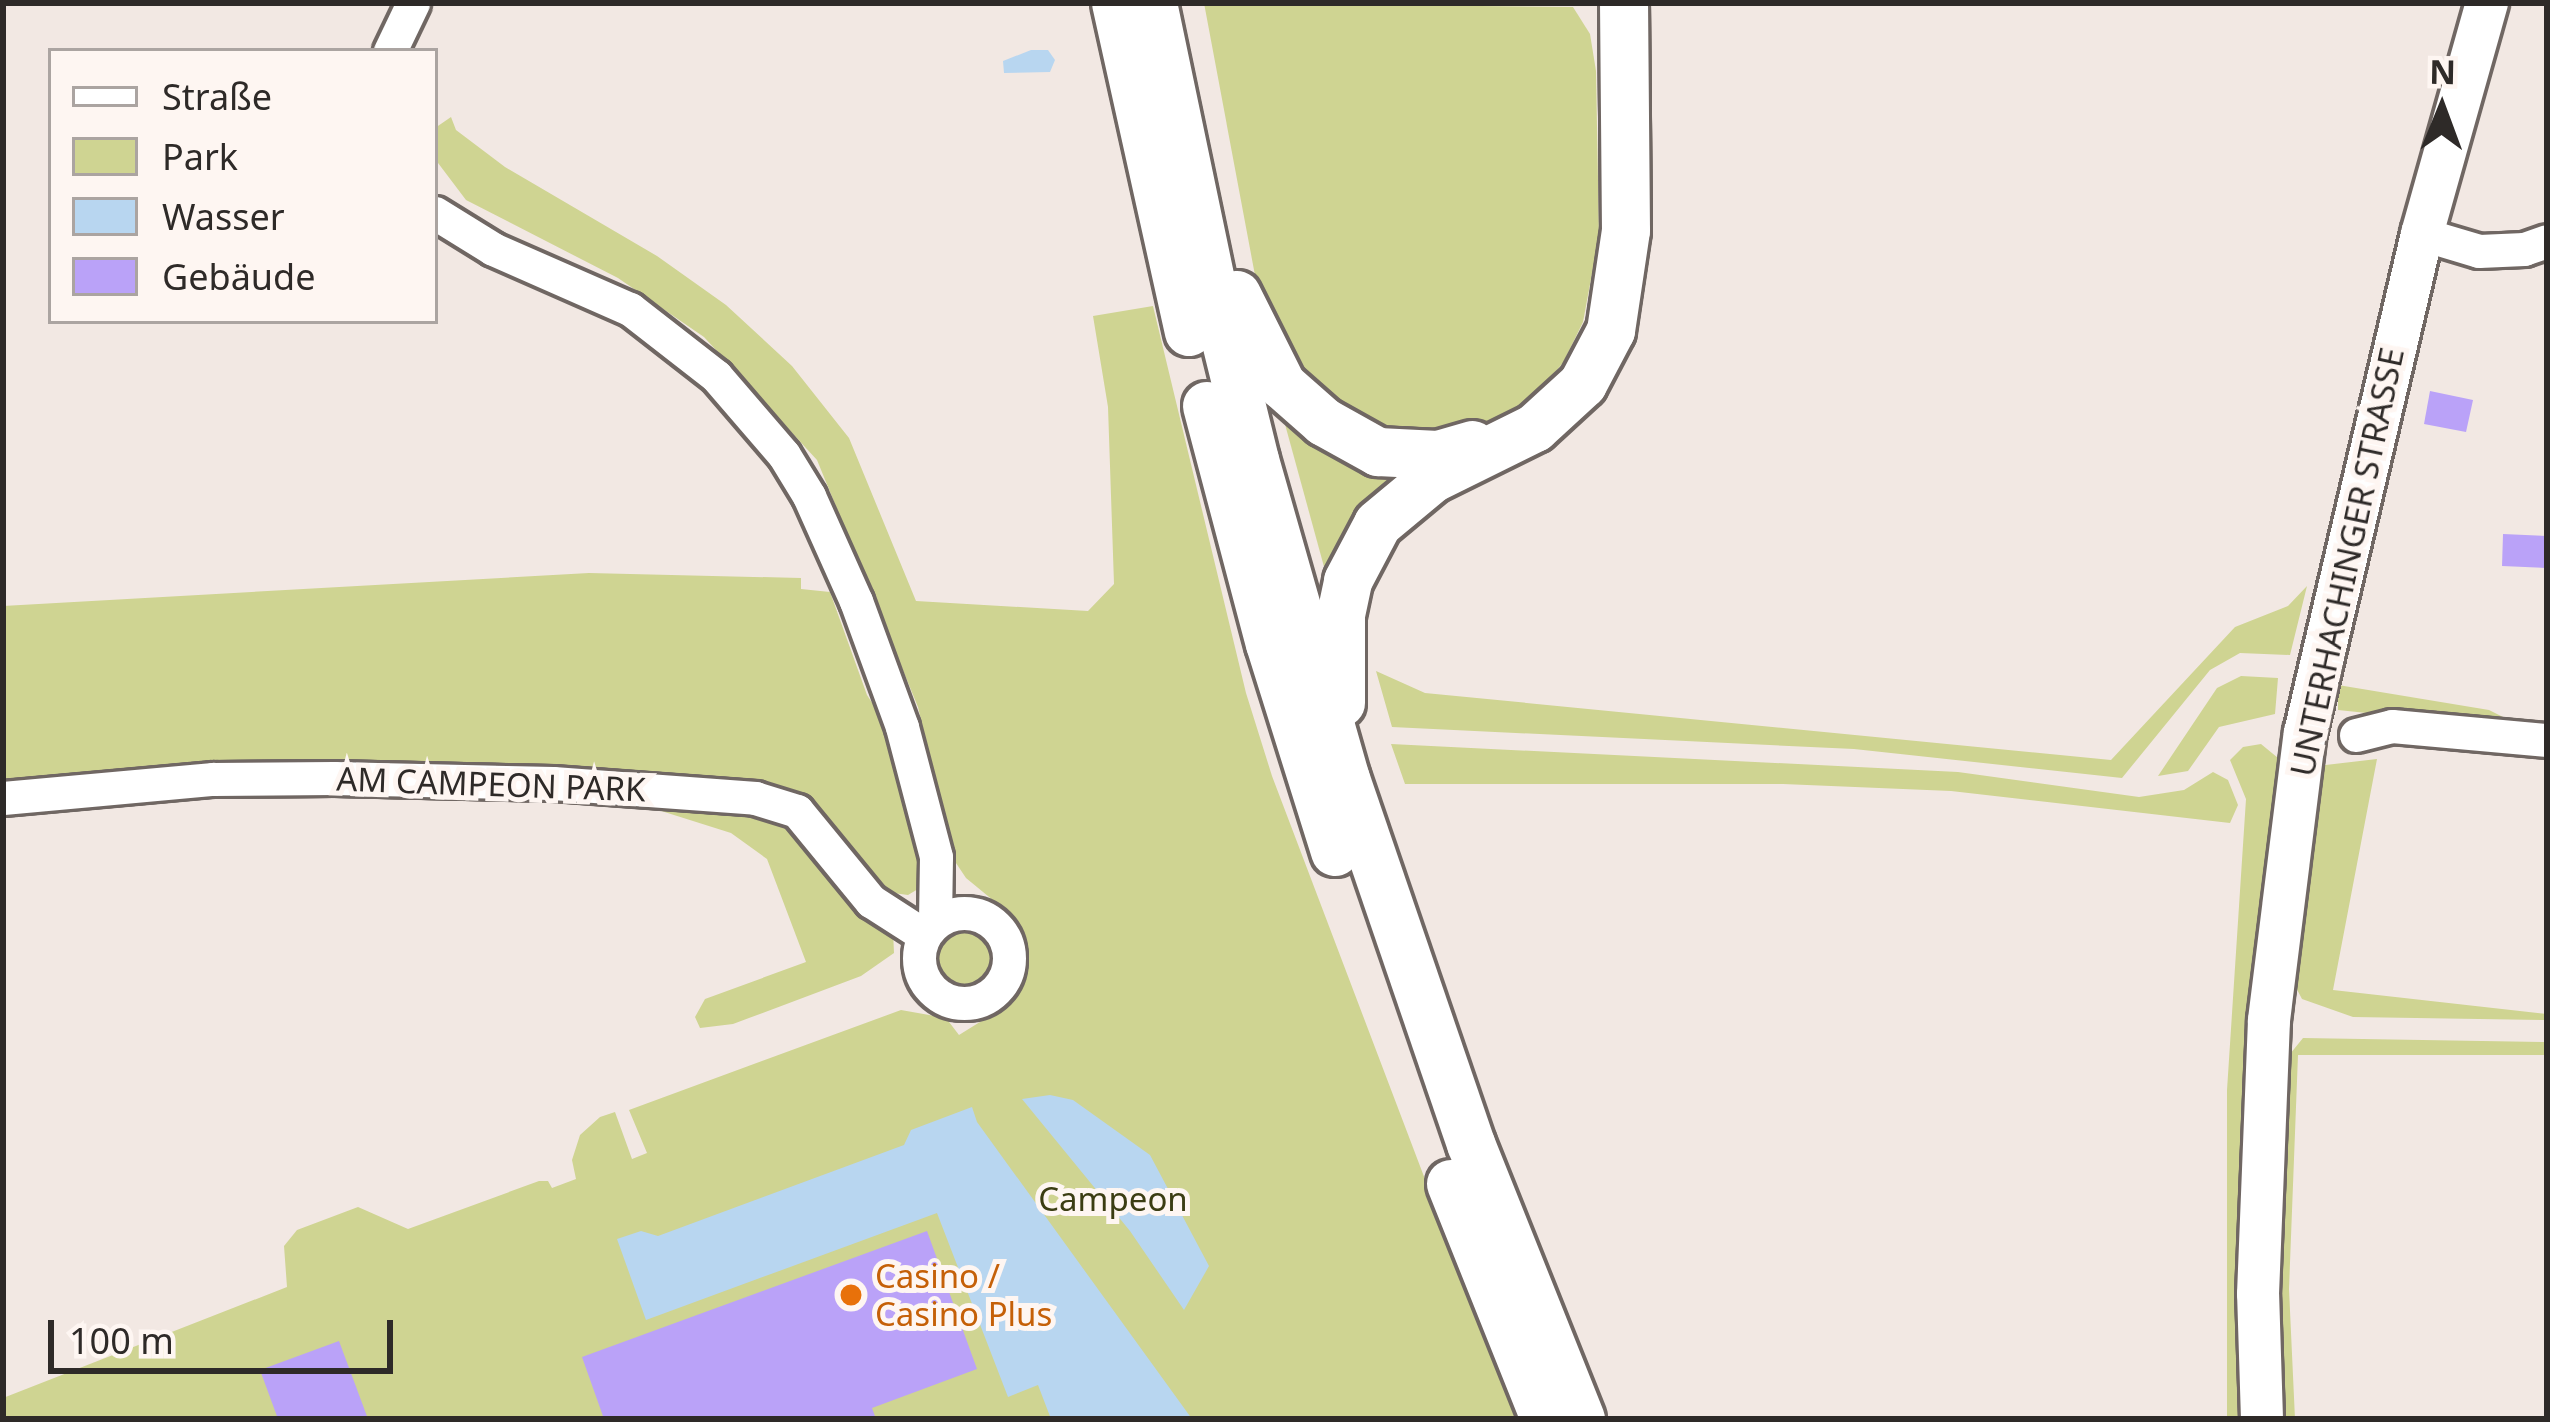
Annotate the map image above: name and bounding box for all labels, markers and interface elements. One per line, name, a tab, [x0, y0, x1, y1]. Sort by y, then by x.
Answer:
legend	[48, 48, 438, 324]
north arrow	[2382, 48, 2502, 168]
text: N	[2429, 49, 2456, 94]
text: Straße	[162, 72, 272, 121]
text: Park	[162, 132, 238, 181]
text: Wasser	[162, 192, 285, 241]
text: Gebäude	[162, 252, 316, 301]
street label: UNTERHACHINGER STRASSE	[2282, 344, 2412, 780]
street label: AM CAMPEON PARK	[336, 759, 646, 809]
park label: Campeon	[1038, 1179, 1188, 1219]
place label: Casino / Casino Plus	[875, 1256, 1052, 1334]
marker: Casino / Casino Plus	[838, 1282, 864, 1308]
scale bar	[54, 1296, 399, 1370]
text: 100 m	[69, 1316, 174, 1365]

